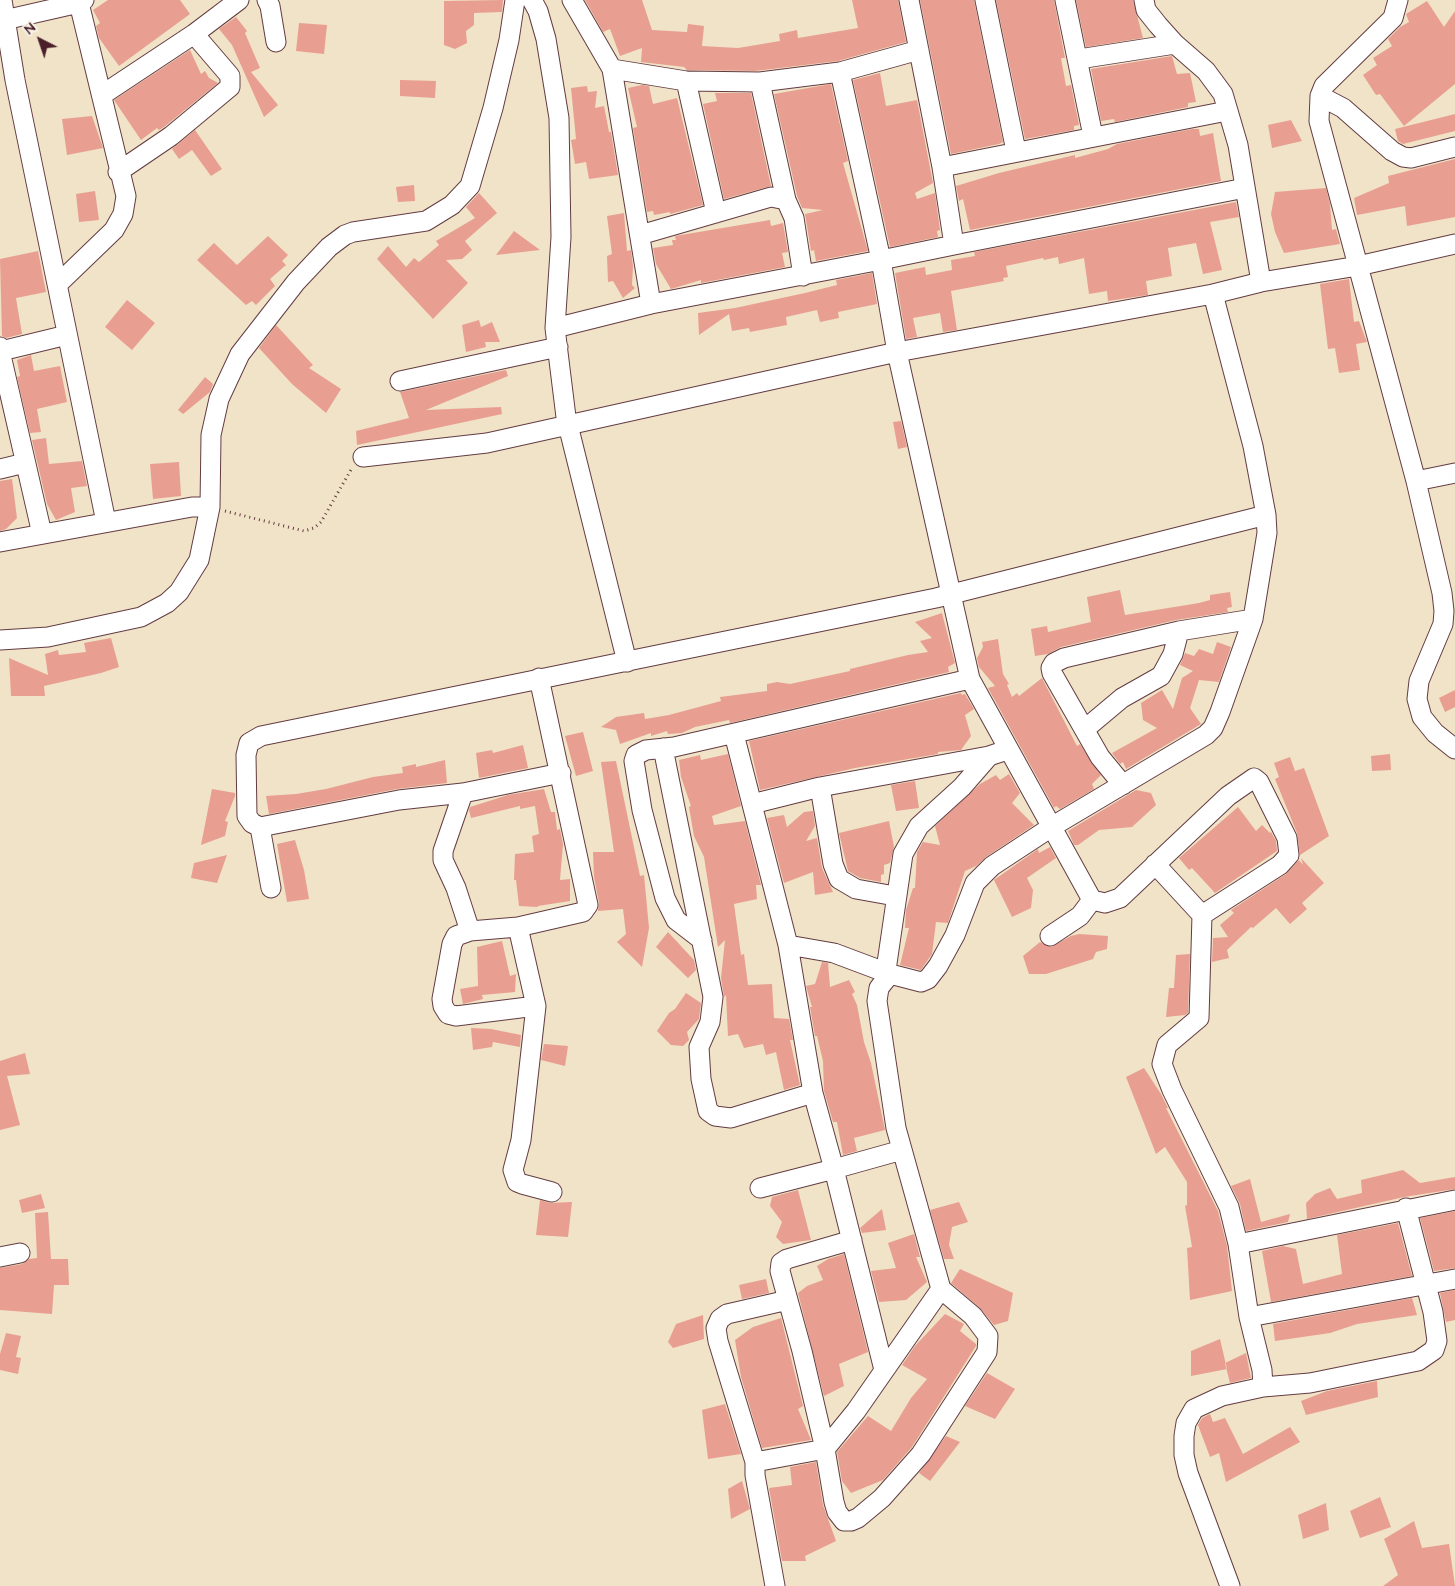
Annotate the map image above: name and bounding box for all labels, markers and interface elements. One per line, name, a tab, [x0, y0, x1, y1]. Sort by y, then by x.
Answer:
north arrow	[15, 15, 65, 65]
text: N	[20, 18, 40, 39]

